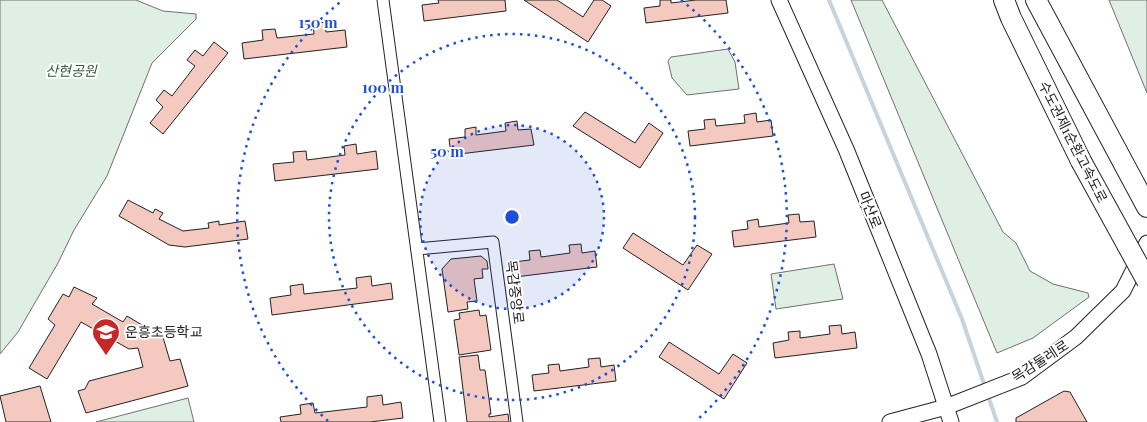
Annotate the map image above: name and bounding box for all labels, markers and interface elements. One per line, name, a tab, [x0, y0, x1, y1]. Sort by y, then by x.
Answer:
text: 150 m	[298, 12, 338, 32]
park label: 산현공원	[45, 61, 98, 80]
text: 100 m	[362, 77, 405, 97]
street label: 수도권제1순환고속도로	[1035, 78, 1112, 206]
text: 50 m	[430, 141, 464, 161]
street label: 마산로	[854, 188, 887, 231]
centre of rings	[503, 208, 521, 226]
street label: 목감중앙로	[502, 259, 529, 325]
school or university icon: 운흥초등학교	[91, 317, 121, 356]
place label: 운흥초등학교	[125, 322, 202, 341]
street label: 목감둘레로	[1008, 335, 1072, 386]

